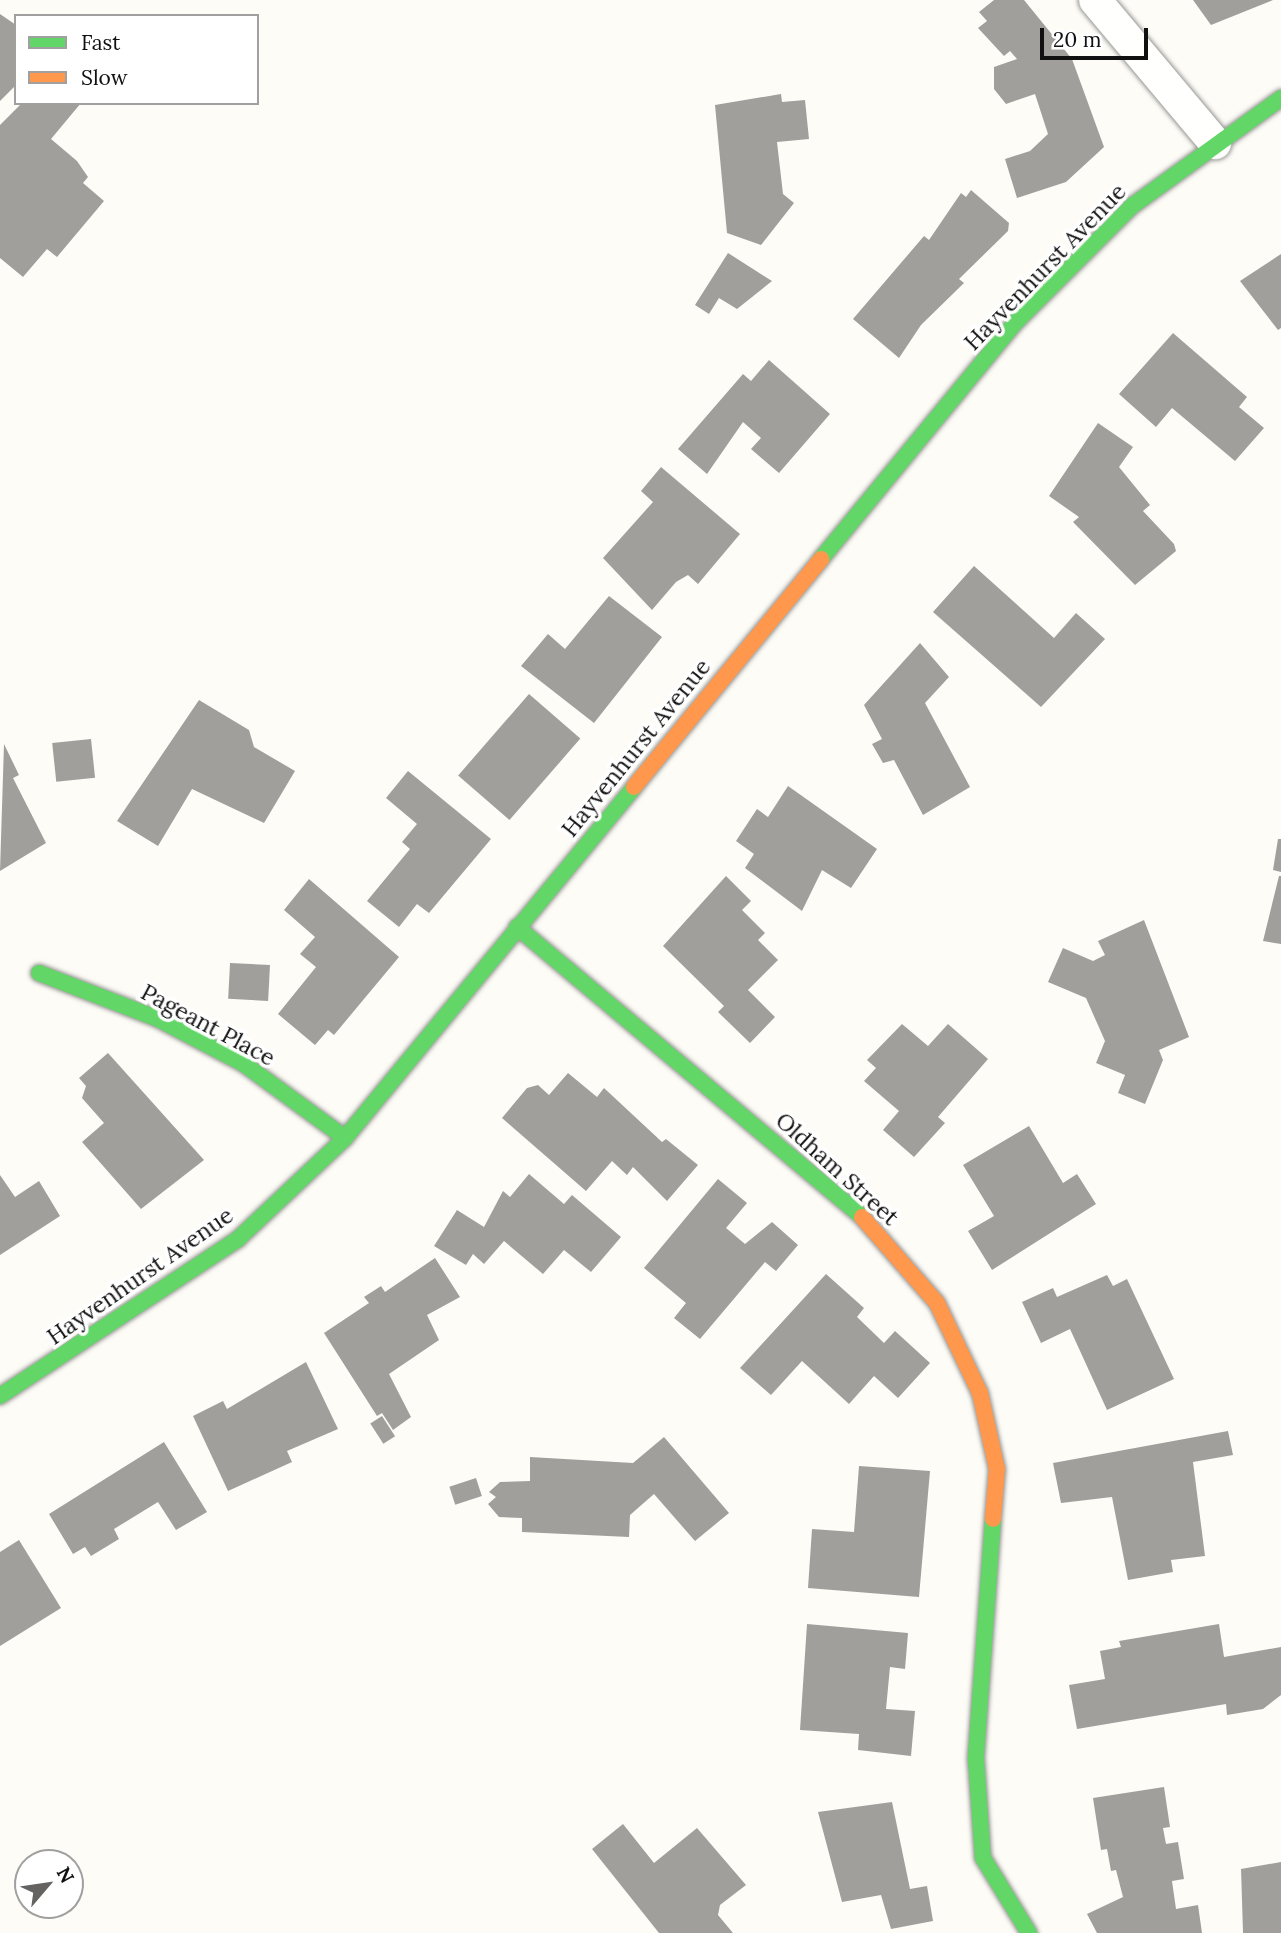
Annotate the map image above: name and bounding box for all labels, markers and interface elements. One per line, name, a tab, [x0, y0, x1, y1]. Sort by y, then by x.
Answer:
legend	[14, 14, 259, 105]
scale bar	[1043, 14, 1152, 58]
text: 20 m	[1053, 26, 1102, 53]
text: Fast	[81, 29, 120, 56]
text: Slow	[81, 64, 128, 91]
street label: Hayvenhurst Avenue	[958, 178, 1132, 356]
street label: Hayvenhurst Avenue	[556, 654, 716, 842]
street label: Pageant Place	[136, 978, 280, 1072]
street label: Oldham Street	[770, 1107, 904, 1231]
street label: Hayvenhurst Avenue	[42, 1201, 238, 1351]
north arrow	[14, 1849, 84, 1919]
text: N	[52, 1863, 80, 1887]

